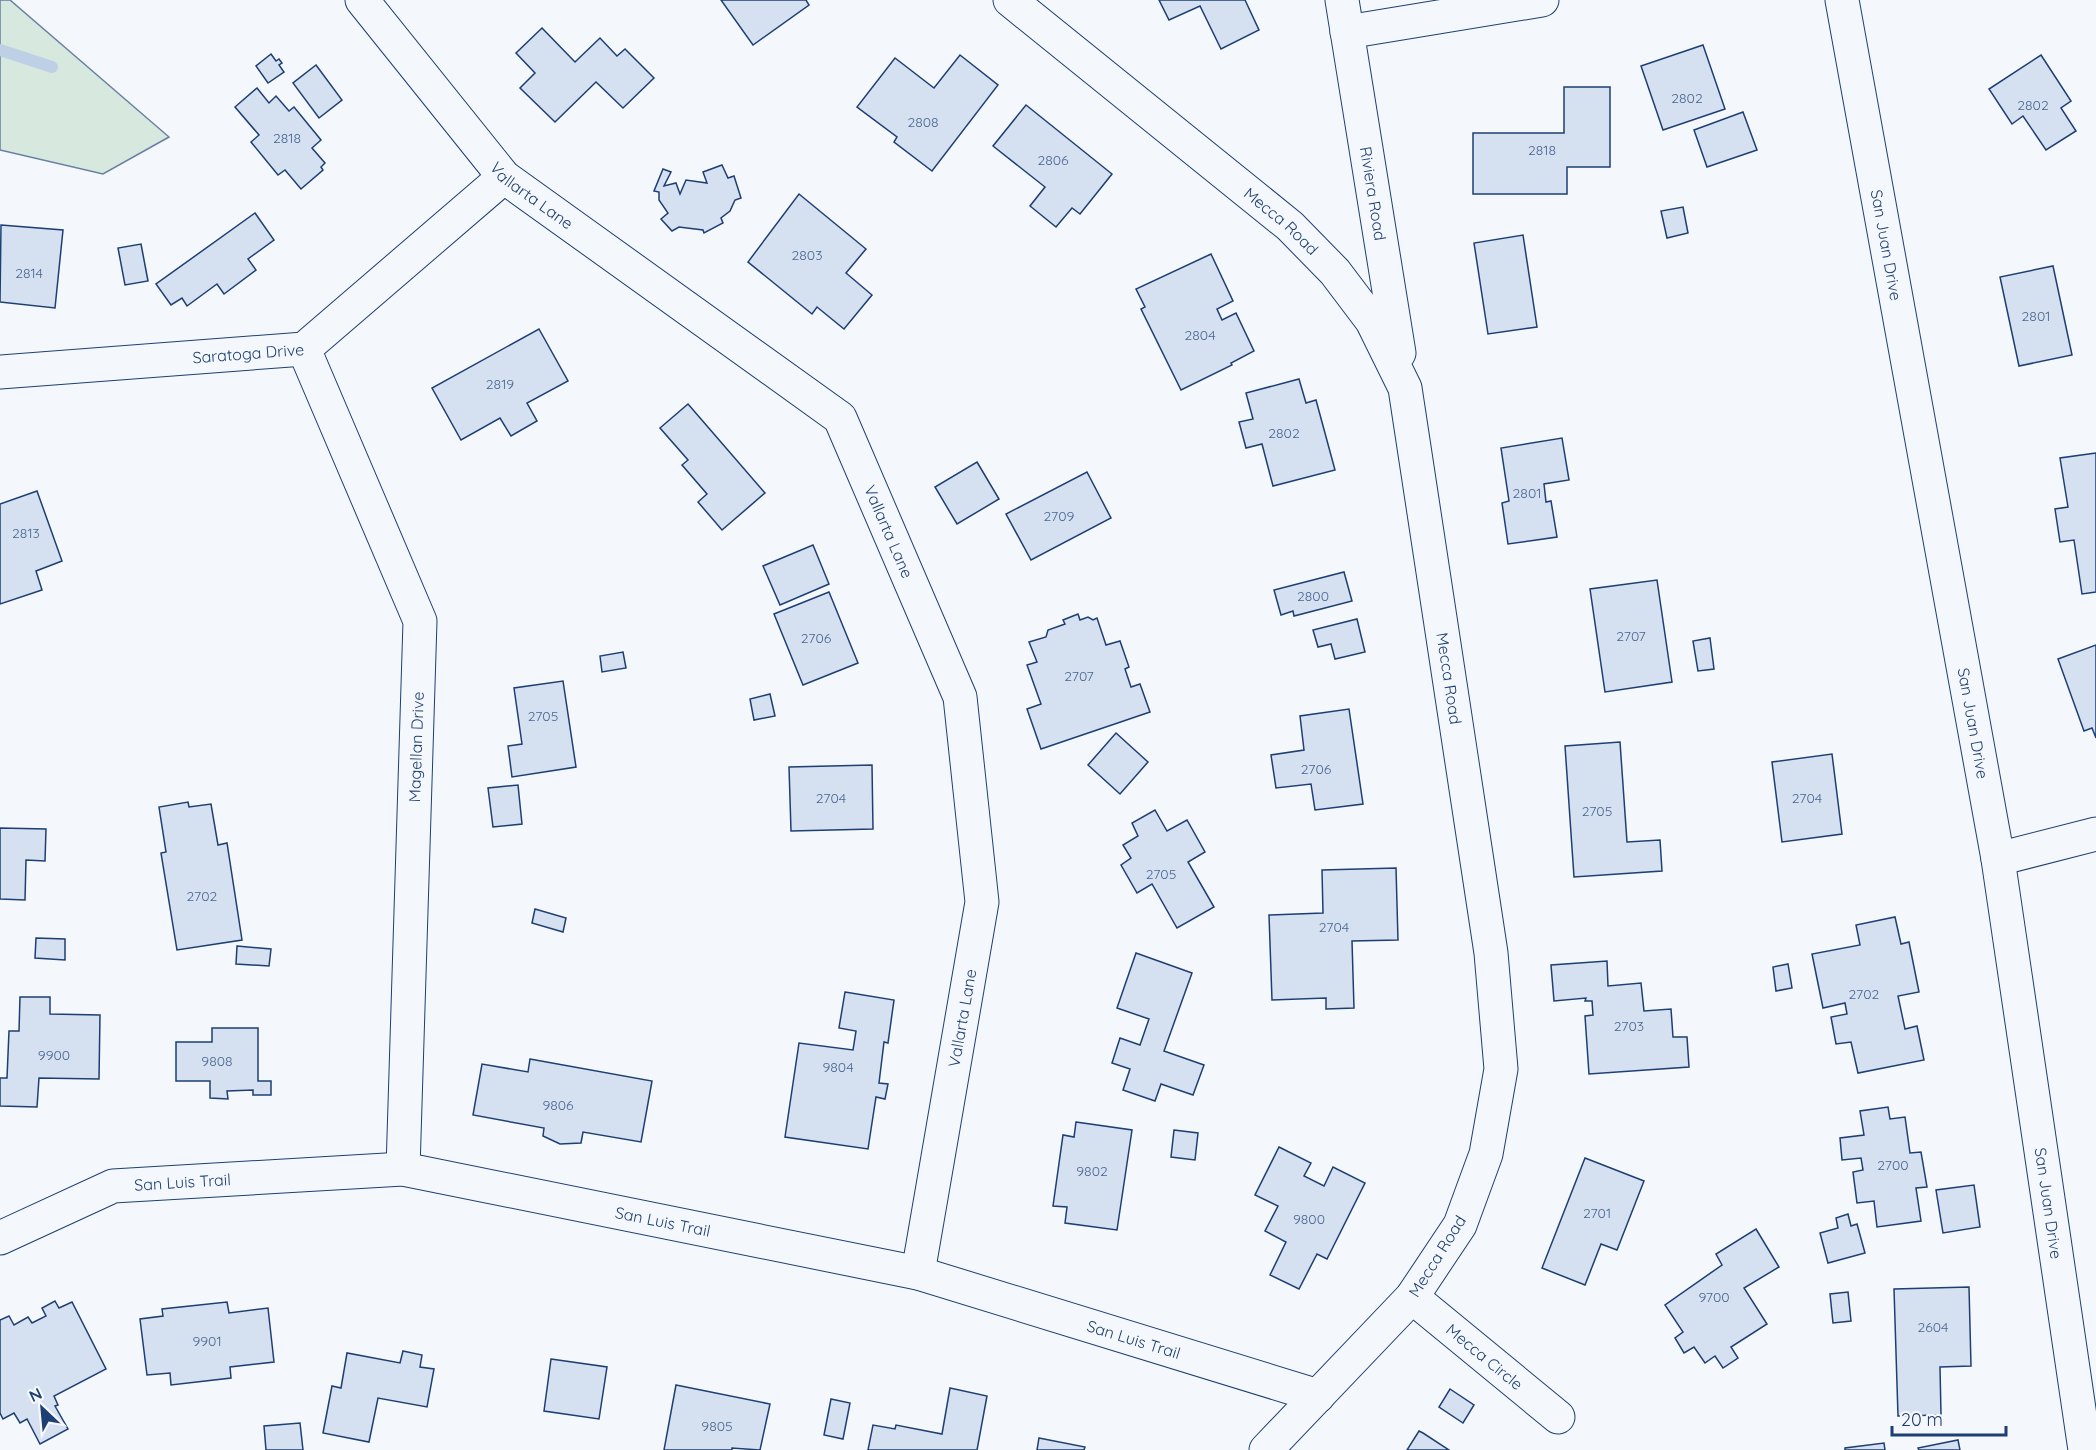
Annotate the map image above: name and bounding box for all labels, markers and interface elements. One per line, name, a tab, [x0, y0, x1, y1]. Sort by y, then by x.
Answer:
house number: 2802	[1671, 89, 1703, 107]
house number: 2802	[2017, 96, 2049, 114]
house number: 2808	[907, 113, 939, 131]
house number: 2818	[273, 129, 301, 147]
house number: 2818	[1528, 141, 1556, 159]
street label: Riviera Road	[1356, 145, 1391, 242]
house number: 2806	[1037, 151, 1069, 169]
street label: Vallarta Lane	[486, 158, 577, 233]
street label: Mecca Road	[1240, 183, 1323, 259]
street label: San Juan Drive	[1867, 188, 1906, 302]
house number: 2803	[792, 246, 822, 264]
house number: 2814	[15, 264, 43, 282]
house number: 2801	[2022, 307, 2050, 325]
house number: 2804	[1184, 326, 1216, 344]
street label: Saratoga Drive	[192, 339, 305, 367]
house number: 2819	[486, 375, 514, 393]
house number: 2802	[1268, 424, 1300, 442]
street label: Vallarta Lane	[860, 482, 918, 581]
house number: 2801	[1513, 484, 1541, 502]
house number: 2709	[1044, 507, 1075, 525]
house number: 2813	[12, 524, 40, 542]
house number: 2800	[1297, 587, 1329, 605]
house number: 2707	[1616, 627, 1646, 645]
house number: 2706	[801, 629, 832, 647]
street label: Mecca Road	[1432, 631, 1466, 726]
street label: San Juan Drive	[1953, 666, 1993, 780]
house number: 2707	[1064, 667, 1094, 685]
street label: Magellan Drive	[404, 691, 428, 803]
house number: 2705	[528, 707, 558, 725]
house number: 2706	[1301, 760, 1332, 778]
house number: 2704	[816, 789, 846, 807]
house number: 2704	[1792, 789, 1822, 807]
house number: 2705	[1582, 802, 1612, 820]
house number: 2705	[1146, 865, 1176, 883]
house number: 2702	[187, 887, 218, 905]
house number: 2704	[1319, 918, 1349, 936]
street label: Vallarta Lane	[944, 967, 980, 1069]
house number: 2702	[1849, 985, 1880, 1003]
house number: 2703	[1614, 1017, 1644, 1035]
house number: 9900	[38, 1046, 70, 1064]
house number: 9808	[201, 1052, 233, 1070]
house number: 9804	[822, 1058, 854, 1076]
house number: 9806	[542, 1096, 574, 1114]
street label: San Juan Drive	[2031, 1146, 2067, 1260]
house number: 2700	[1877, 1156, 1909, 1174]
house number: 9802	[1076, 1162, 1108, 1180]
street label: San Luis Trail	[134, 1169, 231, 1195]
street label: San Luis Trail	[613, 1202, 712, 1241]
house number: 2701	[1583, 1204, 1611, 1222]
house number: 9800	[1293, 1210, 1325, 1228]
street label: Mecca Road	[1404, 1211, 1470, 1301]
house number: 9700	[1698, 1288, 1730, 1306]
street label: San Luis Trail	[1085, 1316, 1183, 1363]
house number: 2604	[1918, 1318, 1949, 1336]
street label: Mecca Circle	[1442, 1319, 1527, 1394]
house number: 9901	[192, 1332, 222, 1350]
north arrow	[12, 1378, 72, 1438]
text: N	[26, 1383, 45, 1406]
scale bar	[1892, 1399, 2006, 1437]
text: 20 m	[1901, 1408, 1943, 1431]
house number: 9805	[701, 1417, 733, 1435]

